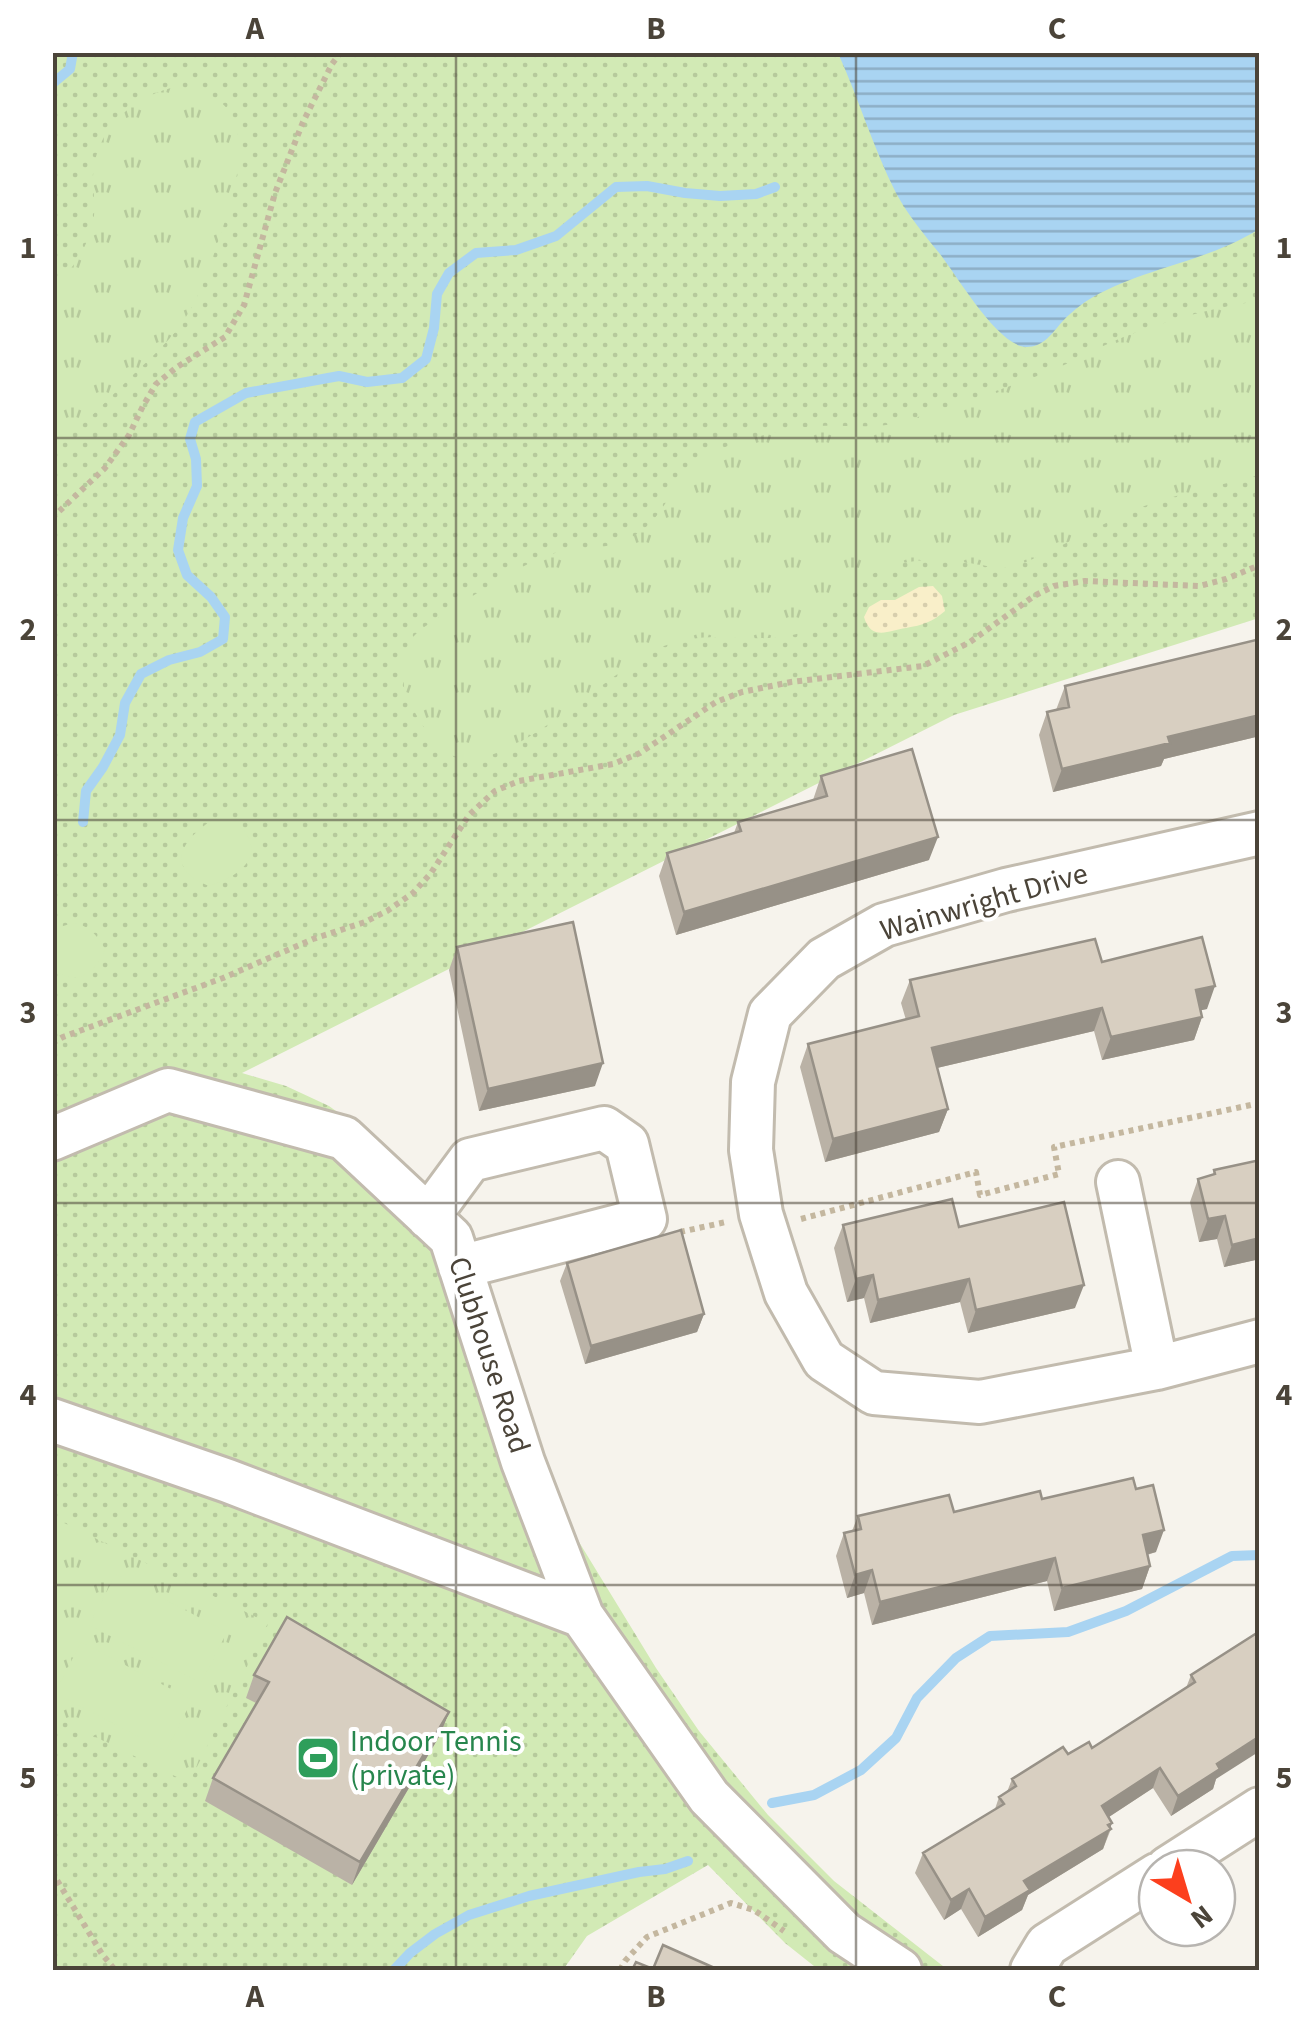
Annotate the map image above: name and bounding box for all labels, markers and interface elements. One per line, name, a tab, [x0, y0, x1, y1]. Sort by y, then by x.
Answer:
text: A	[245, 6, 265, 52]
text: B	[646, 6, 666, 52]
text: C	[1048, 6, 1066, 52]
text: 1	[20, 225, 36, 271]
text: 1	[1276, 225, 1292, 271]
text: 2	[20, 607, 36, 653]
text: 2	[1276, 607, 1292, 653]
street label: Wainwright Drive	[875, 852, 1093, 952]
text: 3	[20, 990, 36, 1036]
text: 3	[1276, 990, 1292, 1036]
street label: Clubhouse Road	[437, 1251, 541, 1459]
text: 4	[20, 1372, 37, 1418]
text: 4	[1276, 1372, 1293, 1418]
place label: Indoor Tennis (private)	[350, 1720, 522, 1797]
sports icon: Indoor Tennis (private)	[295, 1735, 341, 1781]
text: 5	[20, 1755, 36, 1801]
text: 5	[1276, 1755, 1292, 1801]
north arrow	[1137, 1848, 1237, 1948]
text: N	[1182, 1895, 1221, 1938]
text: A	[245, 1974, 265, 2020]
text: B	[646, 1974, 666, 2020]
text: C	[1048, 1974, 1066, 2020]

